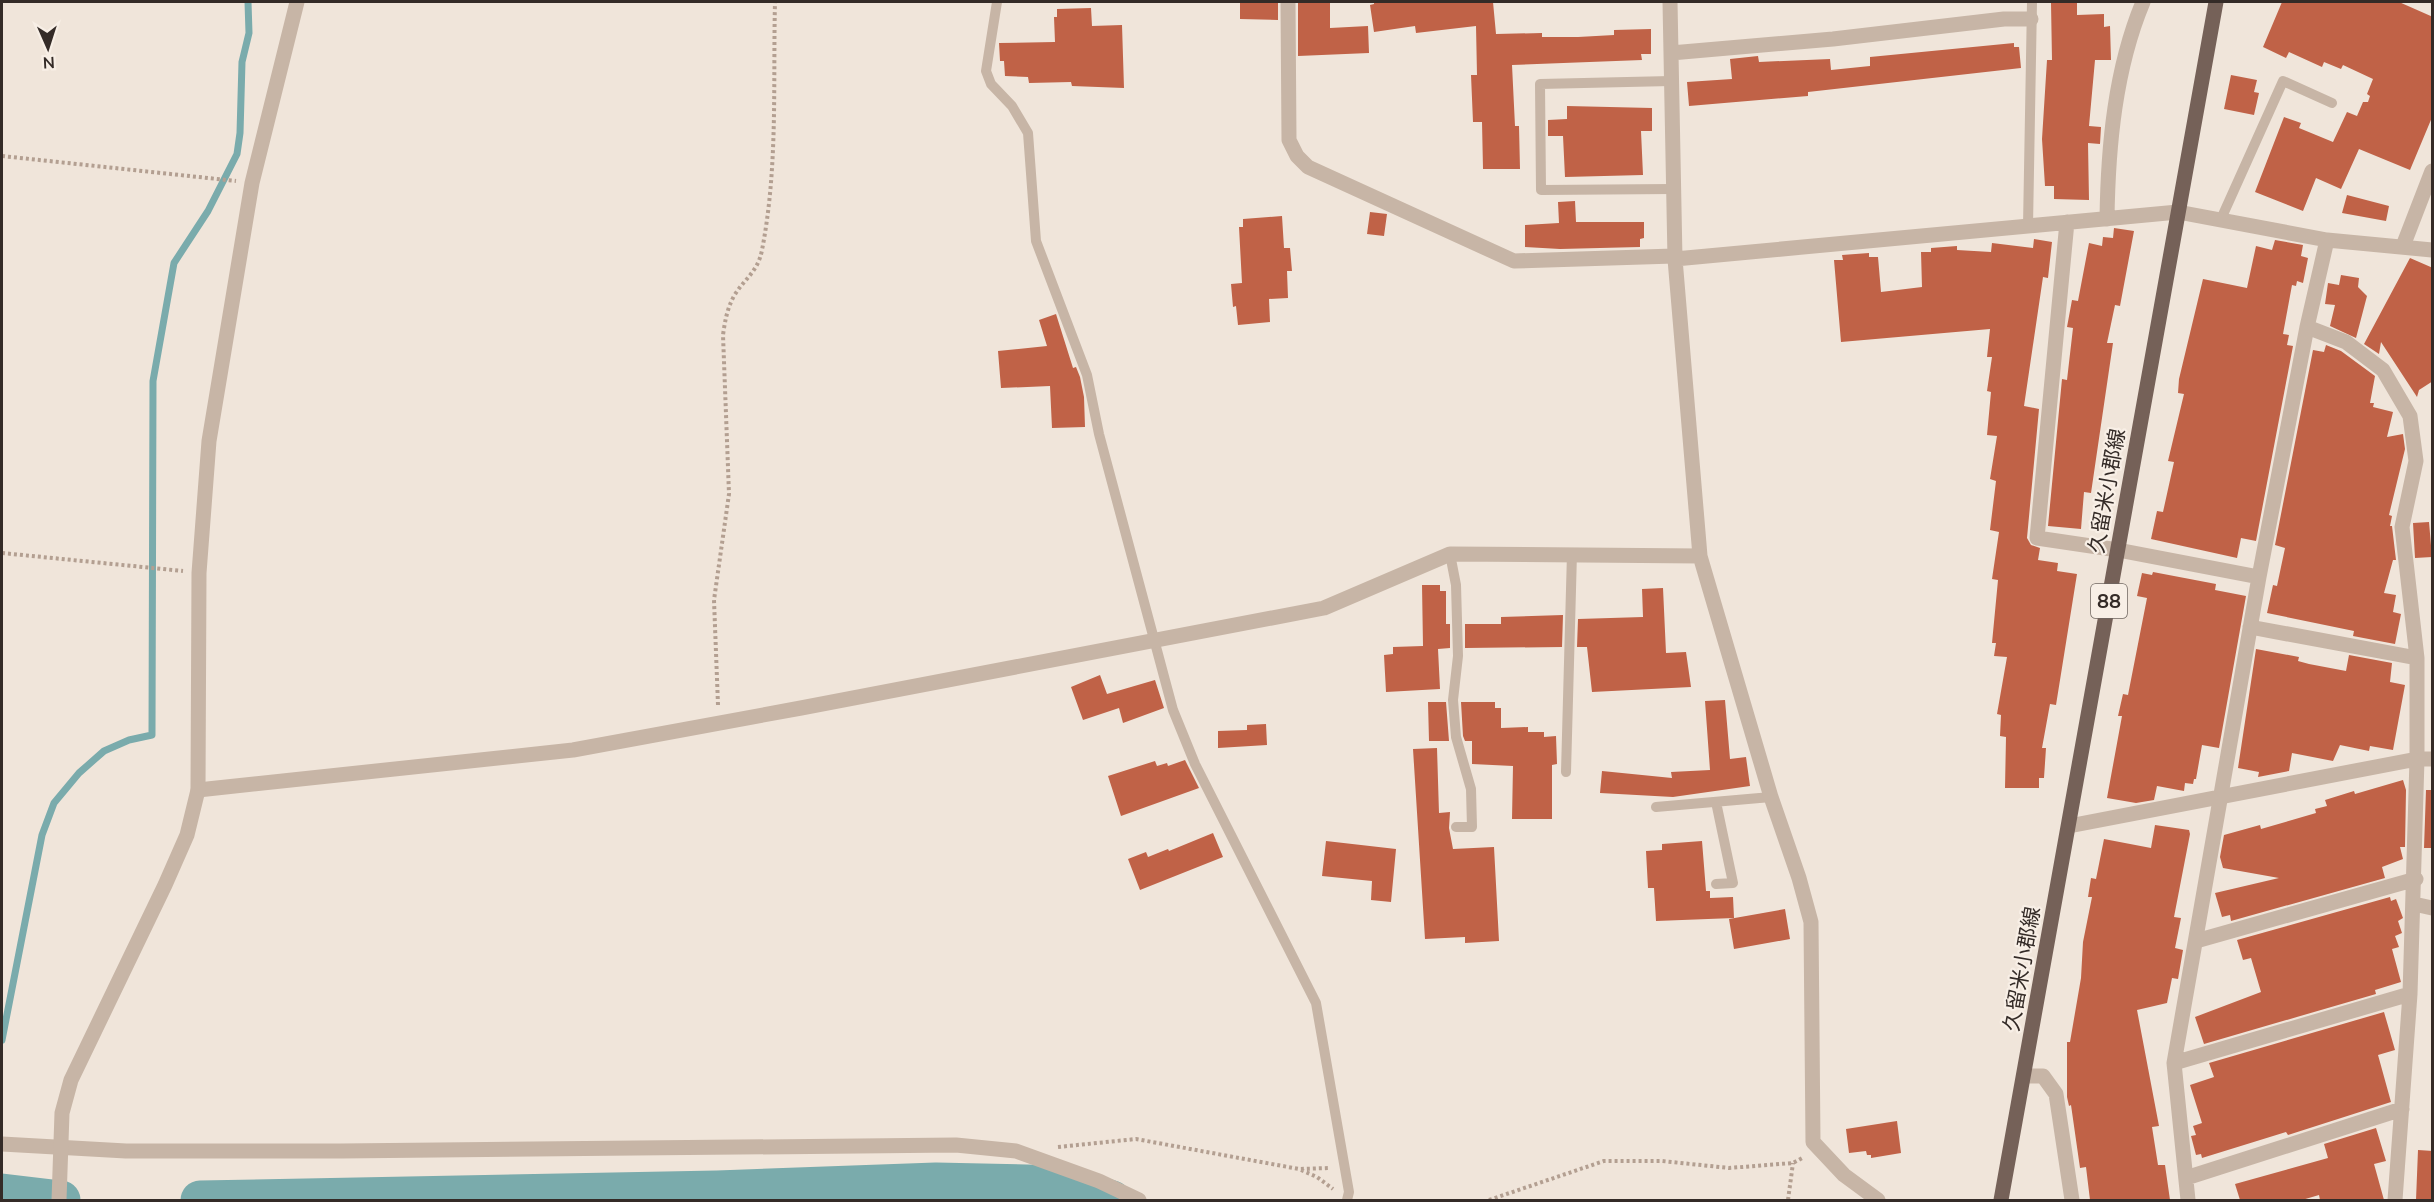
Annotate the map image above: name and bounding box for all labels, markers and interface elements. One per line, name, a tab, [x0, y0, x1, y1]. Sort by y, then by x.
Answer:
north arrow	[18, 18, 78, 78]
text: N	[42, 51, 55, 73]
street label: 久留米小郡線	[2082, 427, 2132, 555]
road number: 88	[2091, 584, 2127, 618]
street label: 久留米小郡線	[1997, 905, 2047, 1033]

